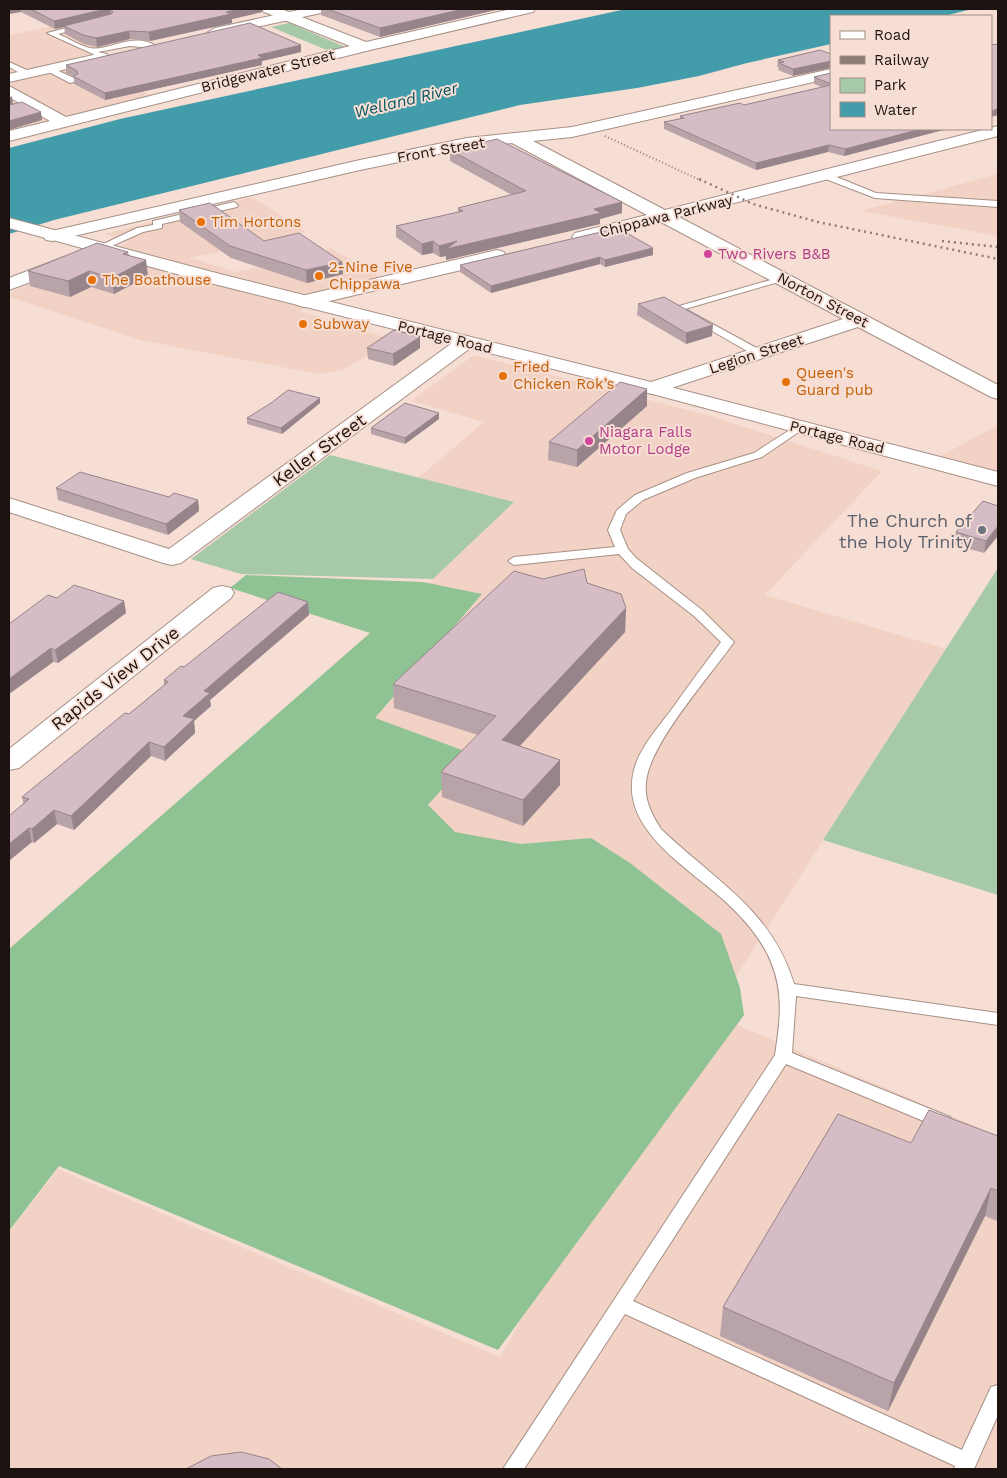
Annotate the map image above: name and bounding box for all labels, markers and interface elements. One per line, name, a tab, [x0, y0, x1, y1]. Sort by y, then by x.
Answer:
legend	[830, 15, 992, 130]
text: Road	[874, 26, 911, 44]
street label: Bridgewater Street	[199, 45, 337, 96]
text: Railway	[874, 51, 929, 69]
text: Park	[874, 76, 907, 94]
water label: Welland River	[352, 78, 460, 122]
text: Water	[874, 101, 917, 119]
street label: Front Street	[396, 133, 487, 167]
street label: Chippawa Parkway	[597, 191, 735, 241]
place label: Tim Hortons	[211, 213, 301, 231]
marker: Tim Hortons	[195, 216, 207, 228]
place label: Two Rivers B&B	[718, 245, 831, 263]
marker: Two Rivers B&B	[702, 248, 714, 260]
place label: 2-Nine Five Chippawa	[329, 258, 413, 293]
street label: Norton Street	[774, 268, 872, 332]
marker: 2-Nine Five Chippawa	[313, 270, 325, 282]
place label: The Boathouse	[102, 271, 211, 289]
marker: The Boathouse	[86, 274, 98, 286]
place label: Subway	[313, 315, 369, 333]
street label: Portage Road	[396, 317, 494, 357]
marker: Subway	[297, 318, 309, 330]
street label: Legion Street	[707, 330, 806, 378]
place label: Fried Chicken Rok’s	[513, 358, 615, 393]
place label: Queen's Guard pub	[796, 364, 873, 399]
marker: Fried Chicken Rok’s	[497, 370, 509, 382]
marker: Queen's Guard pub	[780, 376, 792, 388]
street label: Keller Street	[268, 409, 370, 491]
street label: Portage Road	[788, 417, 886, 457]
place label: Niagara Falls Motor Lodge	[599, 423, 692, 458]
marker: Niagara Falls Motor Lodge	[583, 435, 595, 447]
place label: The Church of the Holy Trinity	[839, 510, 973, 552]
marker: The Church of the Holy Trinity	[976, 524, 988, 536]
street label: Rapids View Drive	[47, 621, 183, 735]

